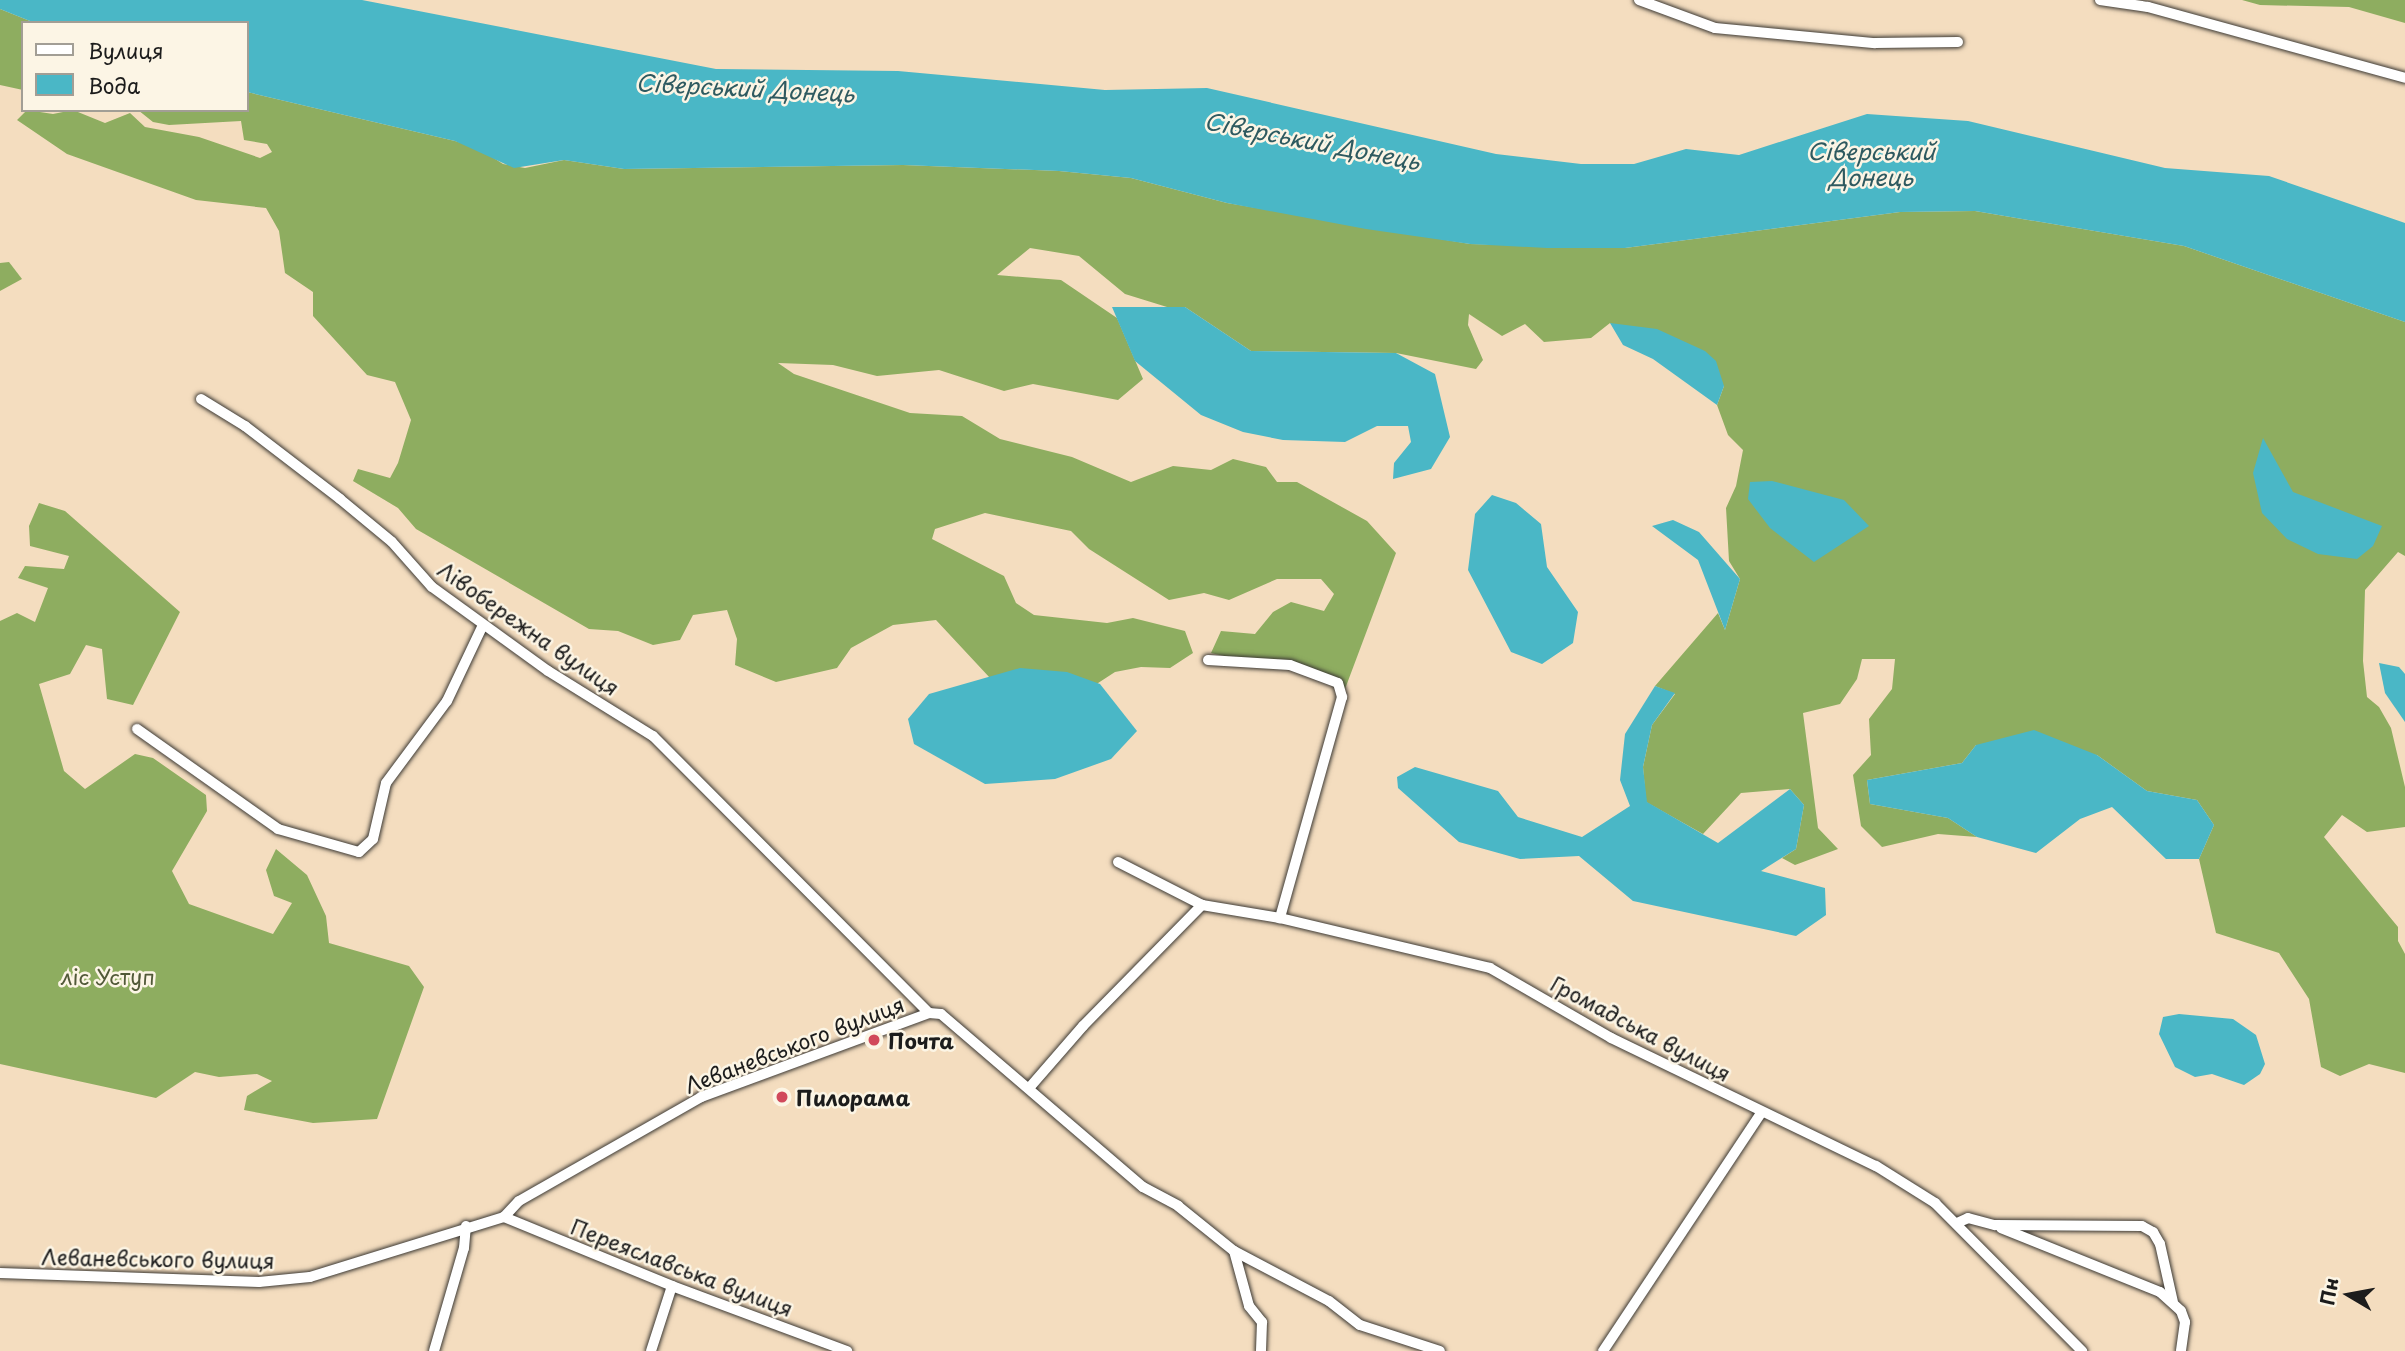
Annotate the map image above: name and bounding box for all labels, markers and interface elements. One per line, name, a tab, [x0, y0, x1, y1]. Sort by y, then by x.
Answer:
legend	[21, 21, 248, 112]
text: Вулиця	[88, 34, 164, 66]
water label: Сіверський Донець	[635, 68, 855, 108]
text: Вода	[88, 69, 140, 101]
water label: Сіверський Донець	[1202, 107, 1422, 175]
water label: Сіверський Донець	[1807, 137, 1935, 191]
street label: Лівобережна вулиця	[433, 555, 625, 701]
park label: ліс Уступ	[62, 963, 154, 989]
street label: Громадська вулиця	[1546, 970, 1736, 1086]
street label: Леваневського вулиця	[680, 990, 908, 1098]
place label: Почта	[888, 1027, 954, 1053]
marker: Почта	[866, 1032, 882, 1048]
place label: Пилорама	[796, 1084, 910, 1110]
marker: Пилорама	[774, 1089, 790, 1105]
street label: Переяславська вулиця	[567, 1213, 797, 1321]
street label: Леваневського вулиця	[41, 1243, 275, 1273]
north arrow	[2314, 1260, 2384, 1330]
text: Пн	[2312, 1275, 2344, 1307]

